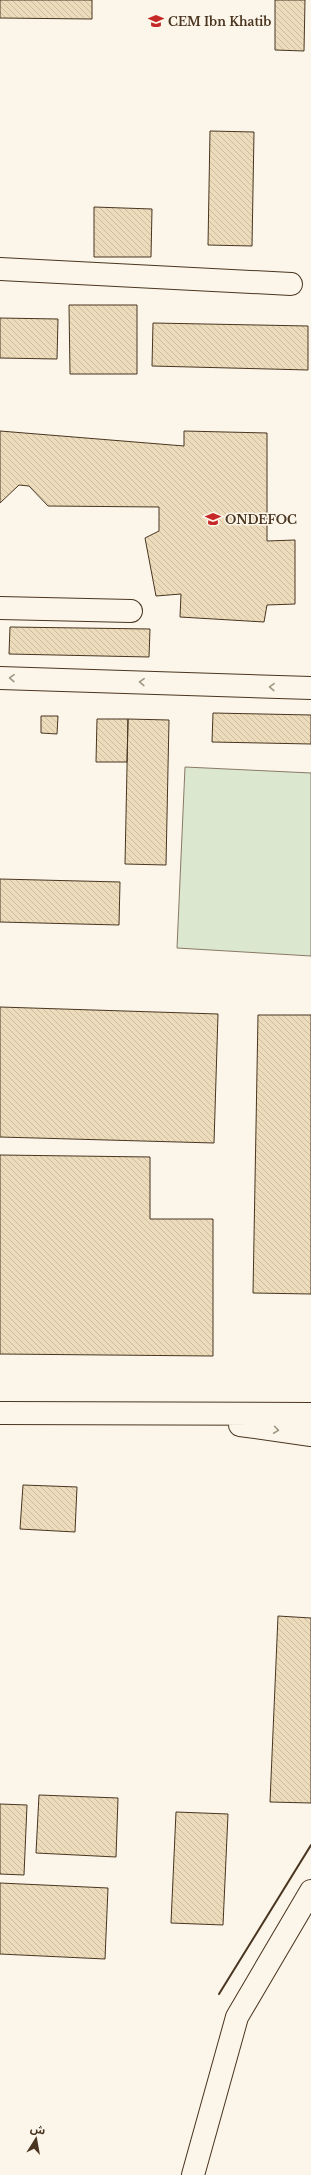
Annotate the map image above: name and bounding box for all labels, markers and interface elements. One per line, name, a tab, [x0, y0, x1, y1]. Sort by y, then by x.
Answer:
school or university icon: CEM Ibn Khatib	[147, 12, 165, 30]
place label: CEM Ibn Khatib	[168, 14, 271, 29]
school or university icon: ONDEFOC	[204, 510, 222, 528]
place label: ONDEFOC	[225, 512, 297, 527]
one-way arrow	[9, 674, 15, 683]
one-way arrow	[139, 678, 145, 687]
one-way arrow	[269, 682, 275, 691]
one-way arrow	[273, 1425, 279, 1434]
north arrow	[16, 2119, 56, 2159]
text: ش	[29, 2121, 47, 2137]

